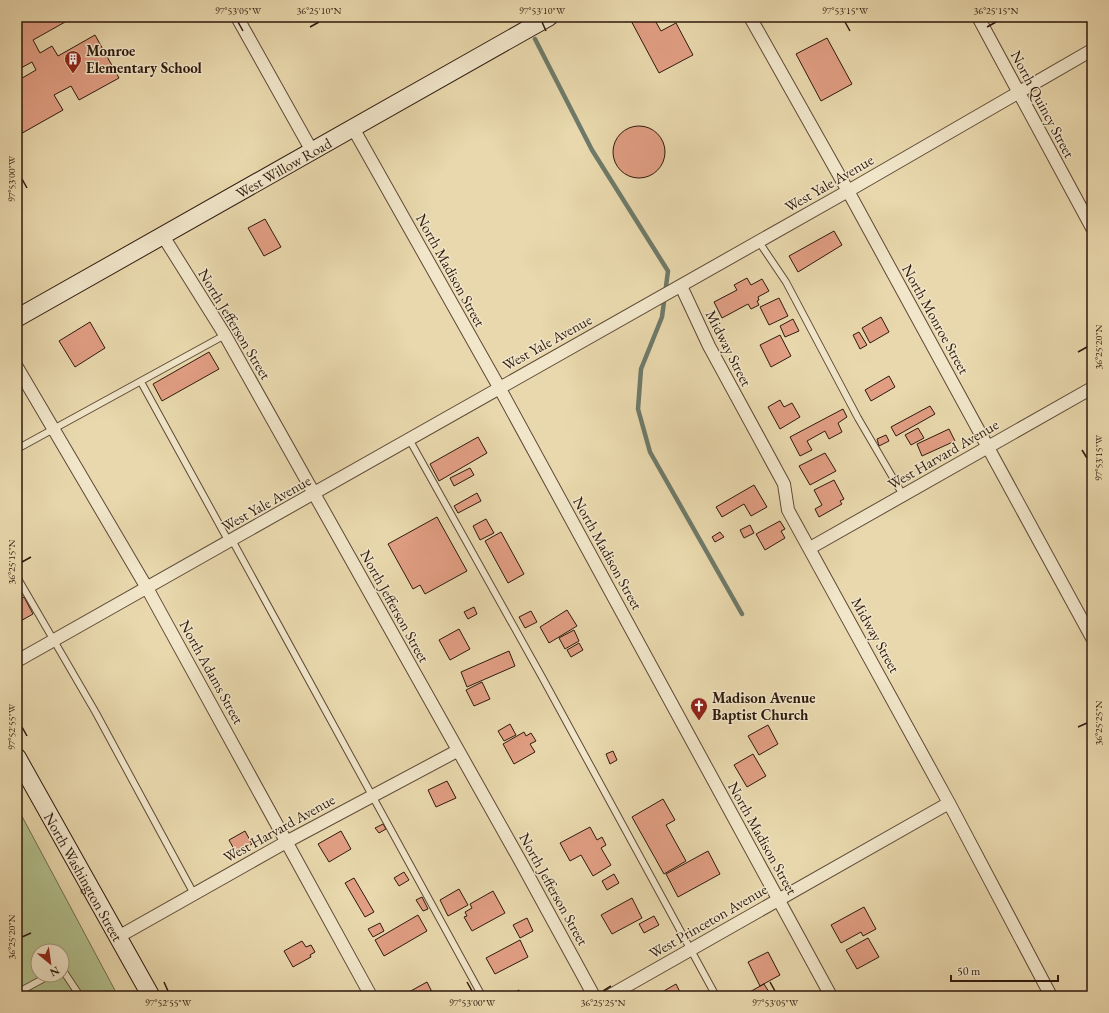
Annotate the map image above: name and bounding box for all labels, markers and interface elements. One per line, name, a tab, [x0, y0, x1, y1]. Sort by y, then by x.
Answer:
text: 97°53'05"W	[215, 4, 262, 17]
text: 36°25'10"N	[297, 4, 342, 17]
text: 97°53'10"W	[519, 4, 566, 17]
text: 97°53'15"W	[822, 4, 869, 17]
text: 36°25'15"N	[974, 4, 1019, 17]
place label: Monroe Elementary School	[86, 41, 203, 77]
street label: North Quincy Street	[1007, 47, 1079, 161]
building icon: Monroe Elementary School	[63, 49, 83, 74]
street label: West Willow Road	[232, 133, 335, 202]
street label: West Yale Avenue	[781, 150, 877, 216]
text: 97°53'00"W	[5, 155, 18, 202]
street label: North Madison Street	[412, 210, 490, 330]
street label: North Monroe Street	[898, 261, 974, 377]
street label: North Jefferson Street	[194, 265, 276, 383]
street label: Midway Street	[702, 307, 756, 390]
street label: West Yale Avenue	[499, 310, 595, 374]
text: 36°25'20"N	[1092, 324, 1105, 369]
street label: West Harvard Avenue	[884, 415, 1002, 493]
text: 97°53'15"W	[1092, 434, 1105, 481]
street label: West Yale Avenue	[218, 471, 314, 535]
street label: North Madison Street	[569, 493, 647, 613]
text: 36°25'15"N	[5, 539, 18, 584]
street label: North Jefferson Street	[356, 546, 434, 666]
street label: Midway Street	[848, 594, 905, 676]
street label: North Adams Street	[176, 617, 249, 728]
place label: Madison Avenue Baptist Church	[712, 688, 816, 724]
church icon: Madison Avenue Baptist Church	[689, 696, 709, 721]
text: 36°25'25"N	[1092, 700, 1105, 745]
text: 97°52'55"W	[5, 703, 18, 750]
street label: North Madison Street	[724, 778, 802, 898]
street label: West Harvard Avenue	[220, 789, 338, 867]
street label: North Washington Street	[40, 809, 128, 945]
street label: North Jefferson Street	[515, 829, 593, 949]
street label: West Princeton Avenue	[646, 879, 771, 963]
text: 36°25'20"N	[5, 914, 18, 959]
north arrow	[30, 943, 70, 983]
scale bar	[951, 957, 1058, 983]
text: N	[47, 963, 62, 980]
text: 50 m	[957, 963, 981, 979]
text: 97°52'55"W	[145, 996, 192, 1009]
text: 97°53'00"W	[449, 996, 496, 1009]
text: 36°25'25"N	[581, 996, 626, 1009]
text: 97°53'05"W	[752, 996, 799, 1009]

